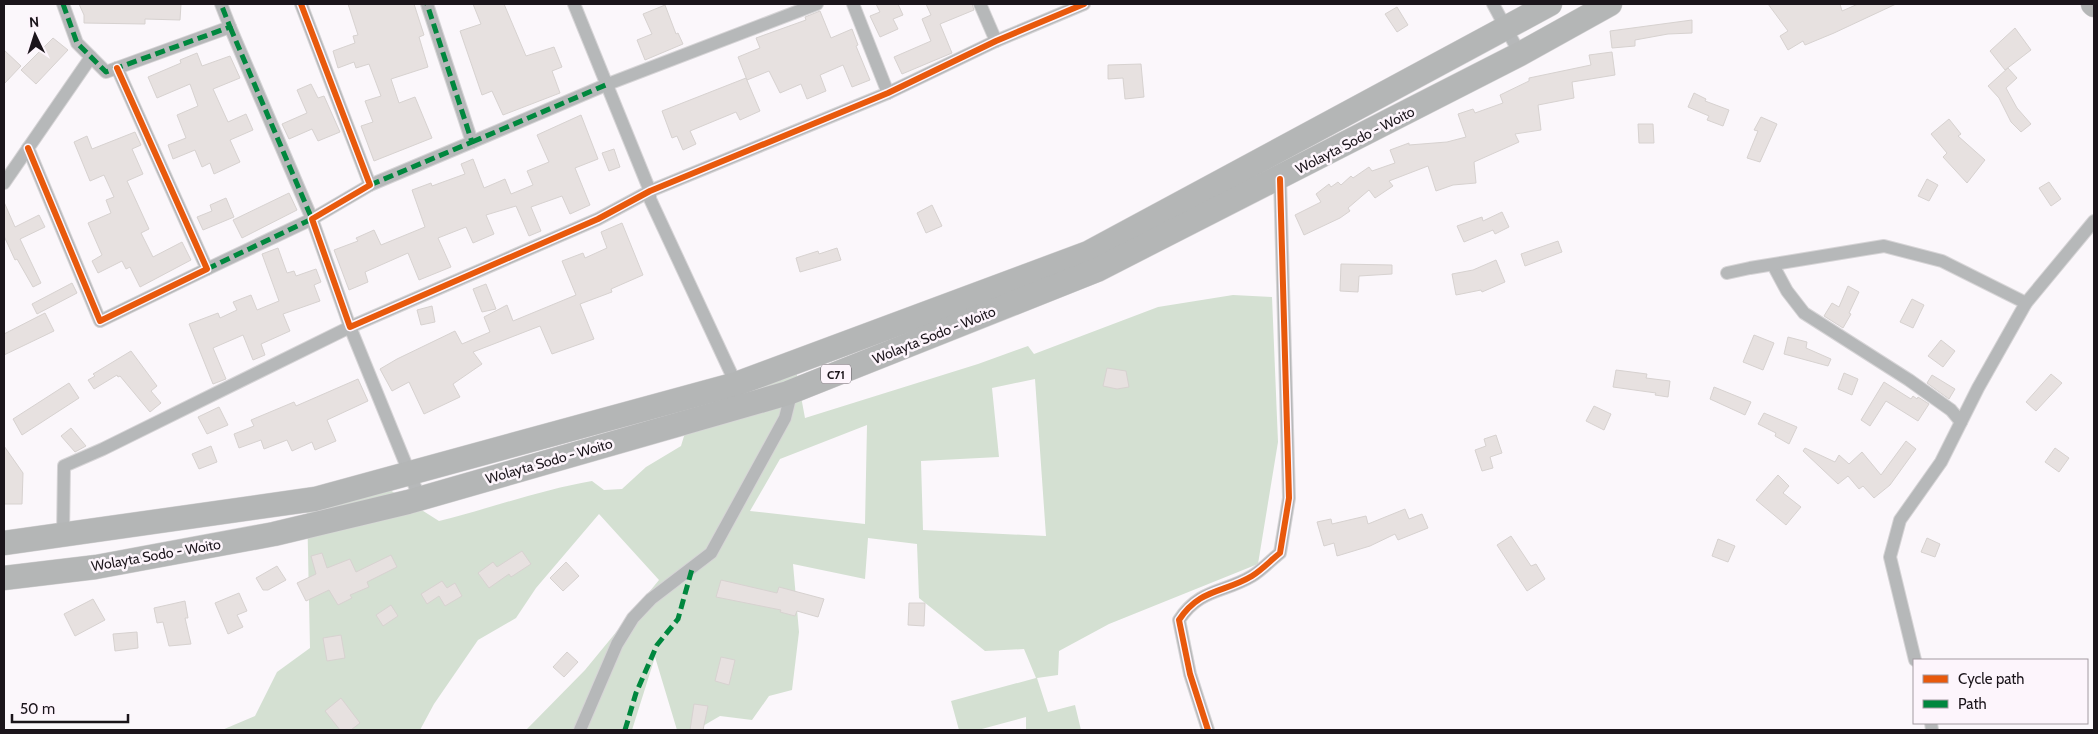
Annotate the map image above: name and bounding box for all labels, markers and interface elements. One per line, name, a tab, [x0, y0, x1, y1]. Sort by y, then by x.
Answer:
north arrow	[10, 10, 60, 60]
text: N	[29, 13, 40, 31]
street label: Wolayta Sodo - Woito	[1292, 102, 1418, 178]
street label: Wolayta Sodo - Woito	[870, 302, 998, 368]
road number: C71	[821, 364, 851, 384]
street label: Wolayta Sodo - Woito	[483, 434, 615, 488]
street label: Wolayta Sodo - Woito	[90, 535, 222, 575]
legend	[1913, 659, 2088, 724]
text: Cycle path	[1958, 670, 2024, 688]
scale bar	[12, 692, 129, 724]
text: Path	[1958, 695, 1987, 713]
text: 50 m	[20, 700, 55, 718]

